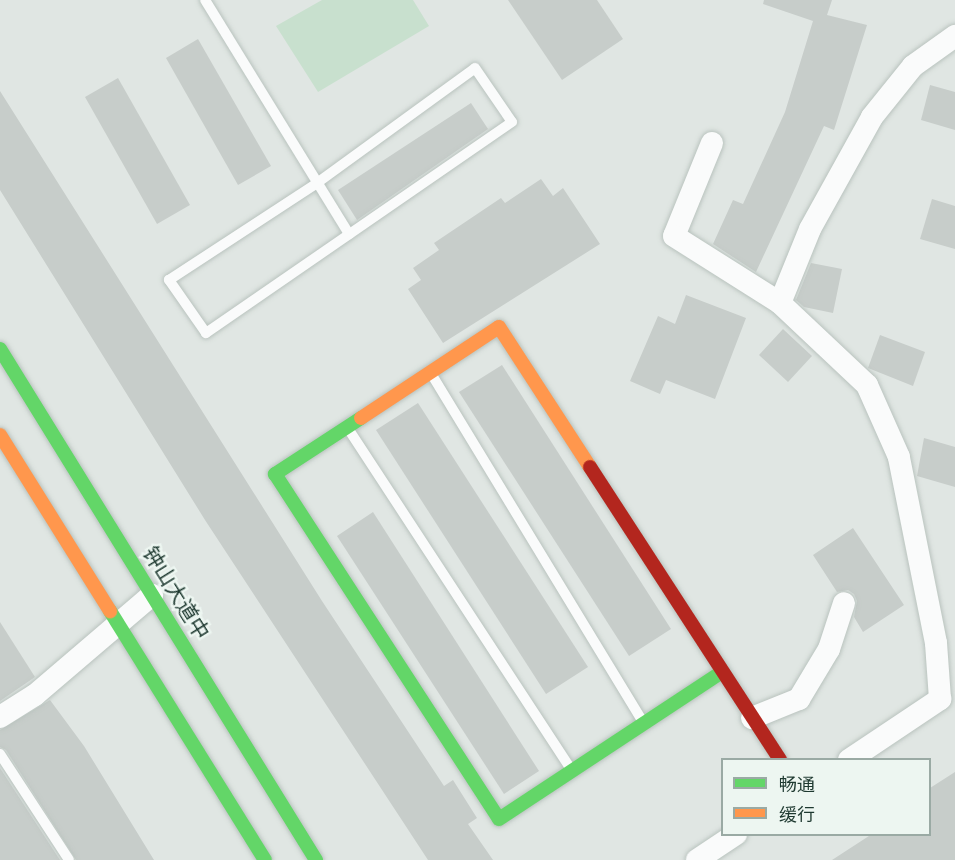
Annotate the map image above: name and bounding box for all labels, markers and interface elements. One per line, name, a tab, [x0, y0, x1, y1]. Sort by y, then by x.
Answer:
street label: 钟山大道中	[137, 542, 215, 644]
legend	[721, 758, 931, 836]
text: 畅通	[779, 774, 815, 796]
text: 缓行	[779, 804, 815, 826]

